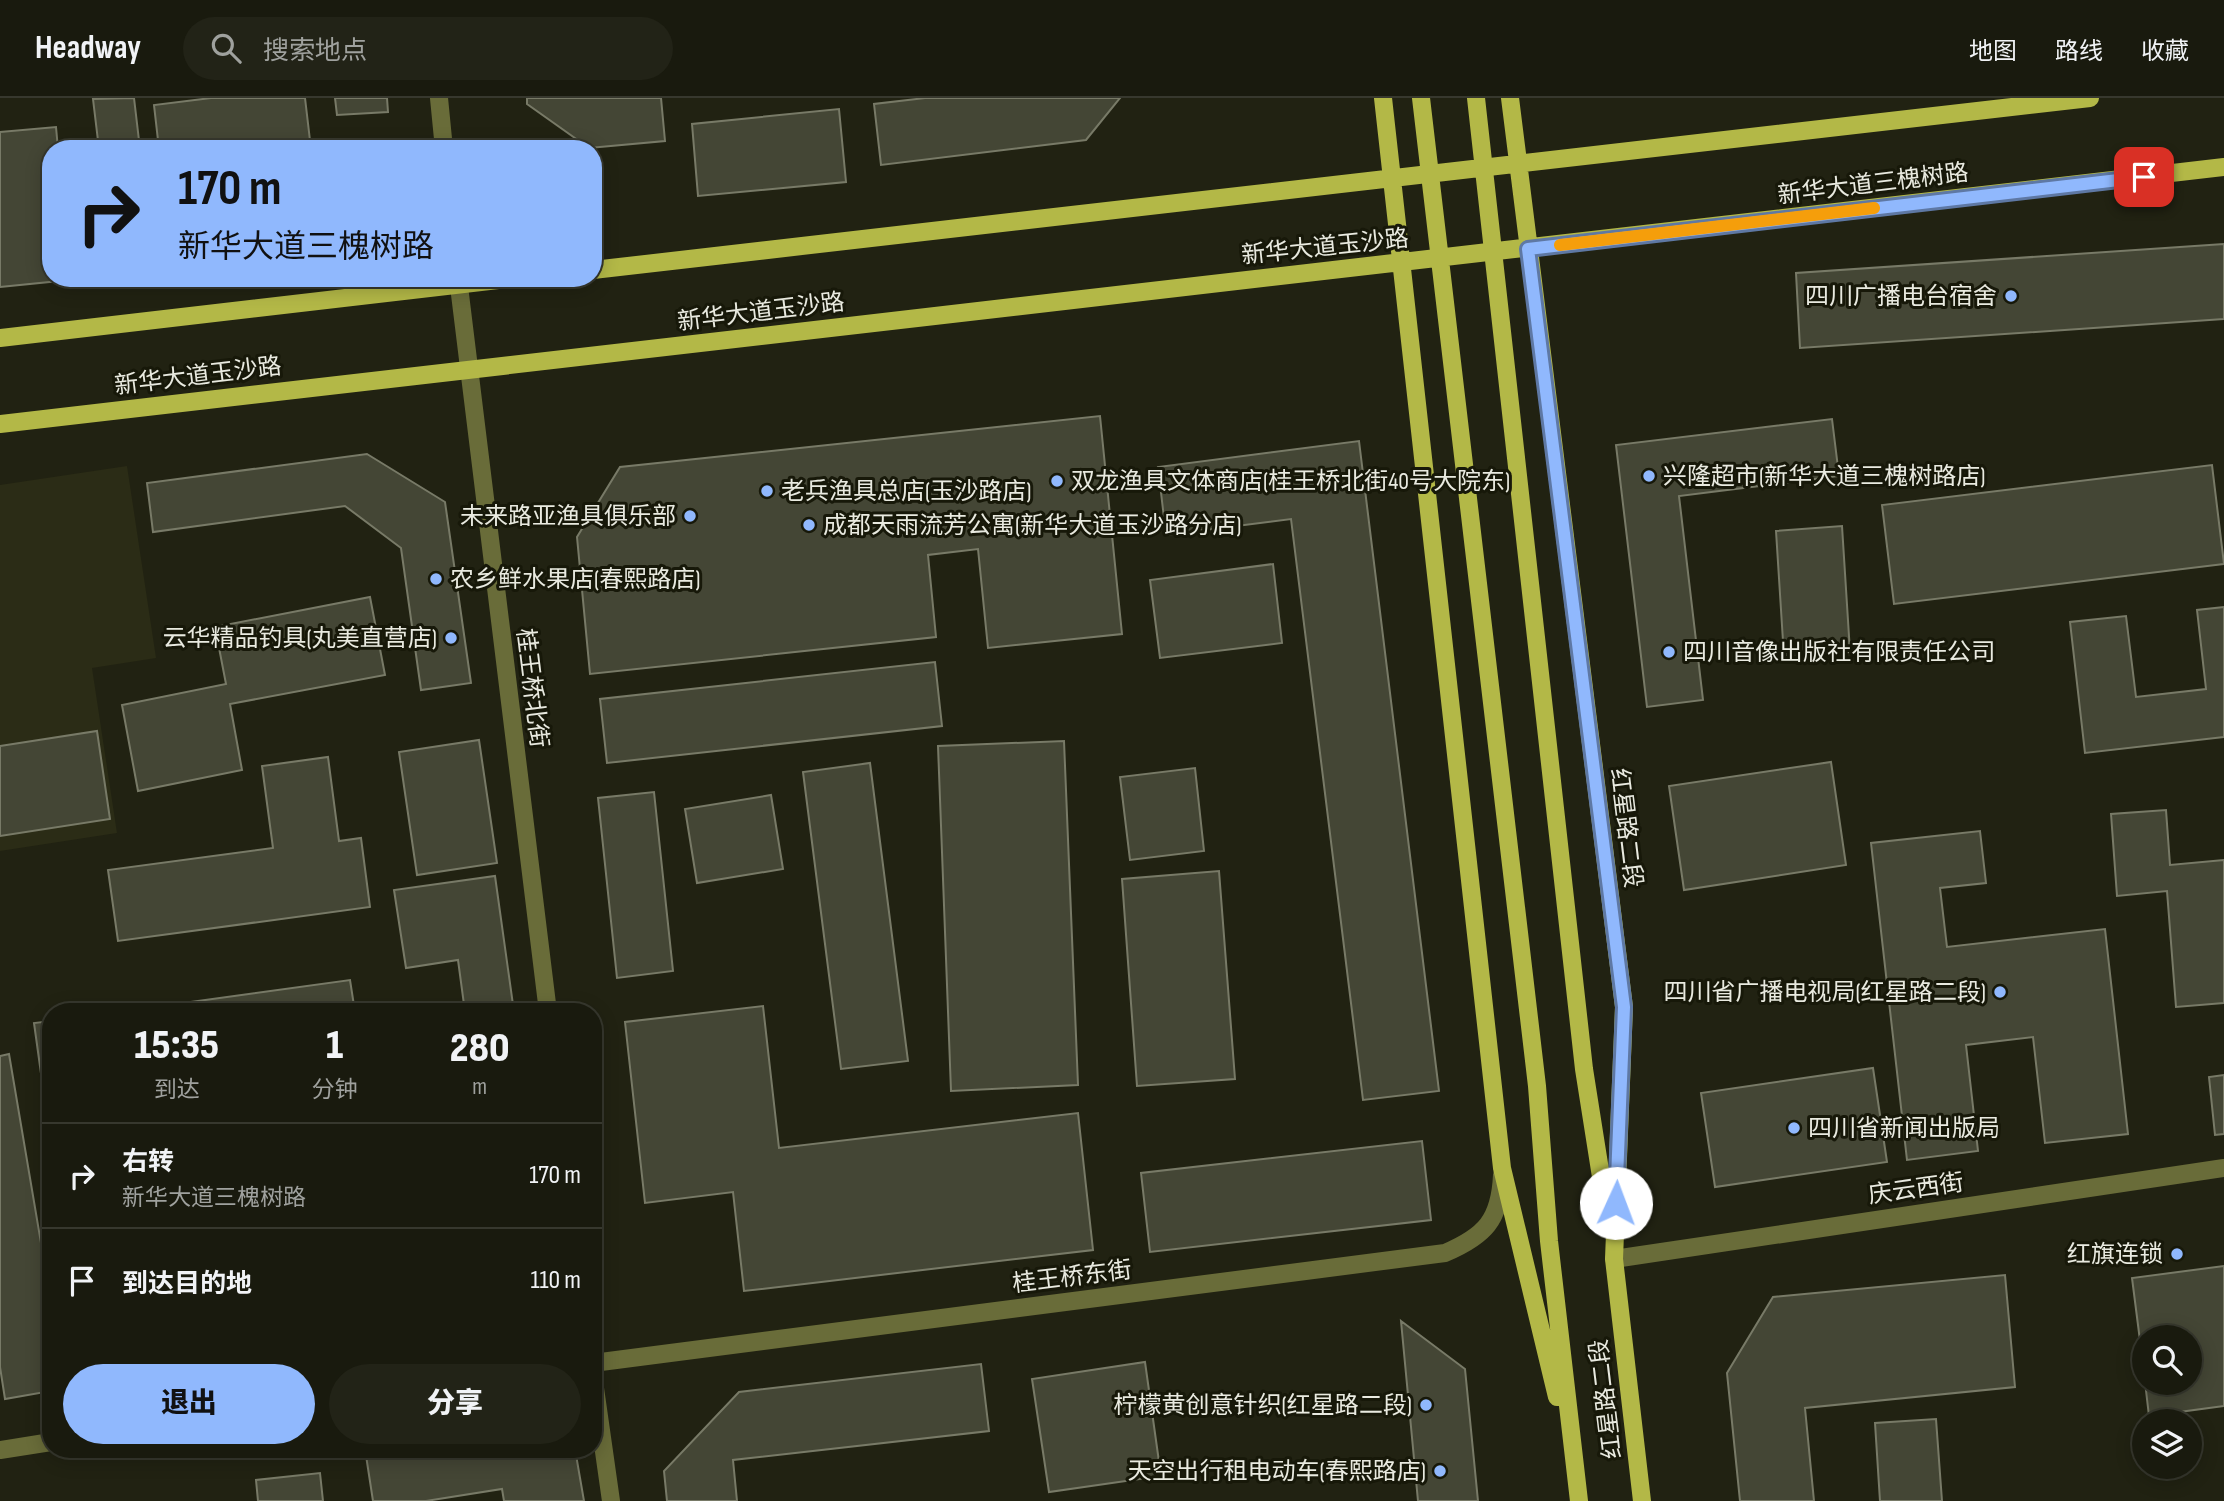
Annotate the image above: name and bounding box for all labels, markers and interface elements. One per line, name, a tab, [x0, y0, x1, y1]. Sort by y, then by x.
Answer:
search box	[183, 17, 673, 80]
text: Headway	[35, 28, 141, 68]
icon: search	[207, 29, 245, 67]
text: 搜索地点	[263, 36, 367, 67]
text: 地图	[1969, 37, 2017, 66]
text: 路线	[2055, 37, 2103, 66]
text: 收藏	[2141, 37, 2189, 66]
pin	[2114, 147, 2174, 207]
street label: 新华大道三槐树路	[1776, 158, 1970, 210]
icon: arrive	[2125, 158, 2163, 196]
text: 170 m	[178, 160, 282, 219]
icon: right	[63, 168, 154, 259]
street label: 新华大道玉沙路	[1240, 224, 1410, 270]
text: 新华大道三槐树路	[178, 228, 434, 267]
place label: 四川广播电台宿舍	[1805, 282, 1997, 311]
street label: 新华大道玉沙路	[676, 287, 846, 337]
marker: 四川广播电台宿舍	[2003, 288, 2019, 304]
street label: 新华大道玉沙路	[113, 351, 283, 401]
place label: 兴隆超市(新华大道三槐树路店)	[1663, 462, 1985, 491]
place label: 双龙渔具文体商店(桂王桥北街40号大院东)	[1071, 467, 1510, 496]
marker: 兴隆超市(新华大道三槐树路店)	[1641, 468, 1657, 484]
marker: 双龙渔具文体商店(桂王桥北街40号大院东)	[1049, 473, 1065, 489]
place label: 老兵渔具总店(玉沙路店)	[781, 477, 1031, 506]
marker: 老兵渔具总店(玉沙路店)	[759, 483, 775, 499]
place label: 未来路亚渔具俱乐部	[460, 502, 676, 531]
marker: 未来路亚渔具俱乐部	[682, 508, 698, 524]
place label: 成都天雨流芳公寓(新华大道玉沙路分店)	[823, 511, 1241, 540]
marker: 成都天雨流芳公寓(新华大道玉沙路分店)	[801, 517, 817, 533]
place label: 农乡鲜水果店(春熙路店)	[450, 565, 700, 594]
marker: 农乡鲜水果店(春熙路店)	[428, 571, 444, 587]
place label: 云华精品钓具(丸美直营店)	[163, 624, 437, 653]
street label: 桂王桥北街	[510, 627, 554, 749]
marker: 云华精品钓具(丸美直营店)	[443, 630, 459, 646]
place label: 四川音像出版社有限责任公司	[1683, 638, 1995, 667]
marker: 四川音像出版社有限责任公司	[1661, 644, 1677, 660]
street label: 红星路二段	[1604, 767, 1648, 889]
place label: 四川省广播电视局(红星路二段)	[1664, 978, 1986, 1007]
marker: 四川省广播电视局(红星路二段)	[1992, 984, 2008, 1000]
text: 15:35	[134, 1020, 219, 1071]
text: 1	[326, 1020, 343, 1071]
text: 280	[450, 1023, 510, 1074]
text: m	[472, 1073, 487, 1101]
text: 到达	[154, 1076, 200, 1104]
text: 分钟	[312, 1076, 358, 1104]
place label: 四川省新闻出版局	[1808, 1114, 2000, 1143]
marker: 四川省新闻出版局	[1786, 1120, 1802, 1136]
text: 右转	[122, 1147, 174, 1178]
icon: right	[63, 1157, 101, 1195]
text: 170 m	[529, 1160, 581, 1191]
position arrow	[1579, 1166, 1653, 1240]
street label: 庆云西街	[1866, 1168, 1966, 1210]
text: 新华大道三槐树路	[122, 1184, 306, 1212]
place label: 红旗连锁	[2067, 1240, 2163, 1269]
marker: 红旗连锁	[2169, 1246, 2185, 1262]
street label: 桂王桥东街	[1011, 1255, 1133, 1299]
icon: arrive	[63, 1262, 101, 1300]
text: 110 m	[530, 1265, 581, 1296]
text: 到达目的地	[122, 1269, 252, 1300]
map controls	[2132, 1325, 2202, 1479]
button: search	[2132, 1325, 2202, 1395]
street label: 红星路二段	[1584, 1338, 1628, 1460]
button: 退出	[63, 1364, 315, 1444]
button: 分享	[329, 1364, 581, 1444]
place label: 柠檬黄创意针织(红星路二段)	[1114, 1391, 1412, 1420]
marker: 柠檬黄创意针织(红星路二段)	[1418, 1397, 1434, 1413]
button: layers	[2132, 1409, 2202, 1479]
place label: 天空出行租电动车(春熙路店)	[1128, 1457, 1426, 1486]
marker: 天空出行租电动车(春熙路店)	[1432, 1463, 1448, 1479]

